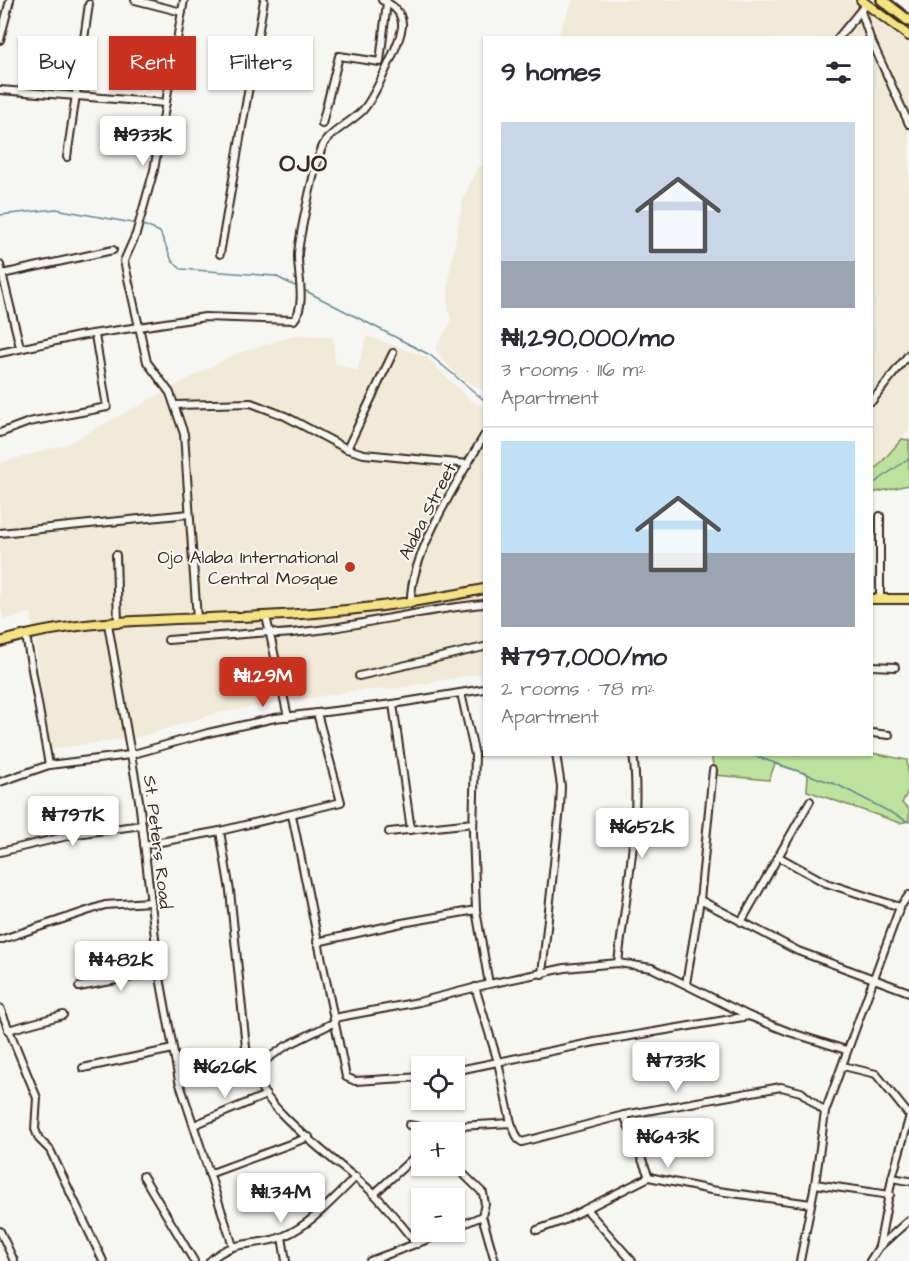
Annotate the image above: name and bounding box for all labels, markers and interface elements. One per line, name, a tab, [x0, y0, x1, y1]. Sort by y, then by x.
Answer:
chip: Buy	[18, 36, 97, 90]
chip: Rent	[109, 36, 196, 90]
chip: Filters	[208, 36, 313, 90]
text: 9 homes	[501, 54, 601, 90]
icon: filters	[822, 56, 855, 89]
pin: ₦933K	[101, 116, 185, 167]
text: ₦933K	[114, 121, 172, 149]
district label: OJO	[279, 147, 329, 181]
icon: home	[624, 161, 732, 269]
text: ₦1,290,000/mo	[501, 320, 674, 356]
text: 3 rooms · 116 m²	[501, 356, 646, 384]
text: Apartment	[501, 384, 599, 412]
street label: Alaba Street	[392, 458, 463, 564]
icon: home	[624, 480, 732, 588]
place label: Ojo Alaba International Central Mosque	[157, 545, 338, 591]
marker: Ojo Alaba International Central Mosque	[343, 560, 357, 574]
text: ₦797,000/mo	[501, 639, 667, 675]
pin: ₦1.29M	[214, 657, 312, 708]
text: ₦1.29M	[233, 662, 293, 690]
text: 2 rooms · 78 m²	[501, 675, 655, 703]
text: Apartment	[501, 703, 599, 731]
street label: St. Peters Road	[137, 774, 178, 910]
pin: ₦797K	[31, 796, 115, 847]
text: ₦797K	[42, 801, 104, 829]
pin: ₦652K	[600, 808, 684, 859]
text: ₦652K	[610, 813, 674, 841]
pin: ₦482K	[79, 941, 163, 992]
text: ₦482K	[89, 946, 153, 974]
pin: ₦733K	[634, 1042, 718, 1093]
text: ₦733K	[646, 1047, 706, 1075]
pin: ₦626K	[183, 1048, 267, 1099]
text: ₦626K	[193, 1053, 257, 1081]
map controls	[411, 1056, 465, 1242]
button: locate	[411, 1056, 465, 1110]
pin: ₦643K	[626, 1118, 710, 1169]
button: +	[411, 1122, 465, 1176]
text: ₦643K	[637, 1123, 699, 1151]
pin: ₦1.34M	[232, 1173, 330, 1224]
text: ₦1.34M	[251, 1178, 311, 1206]
button: −	[411, 1188, 465, 1242]

